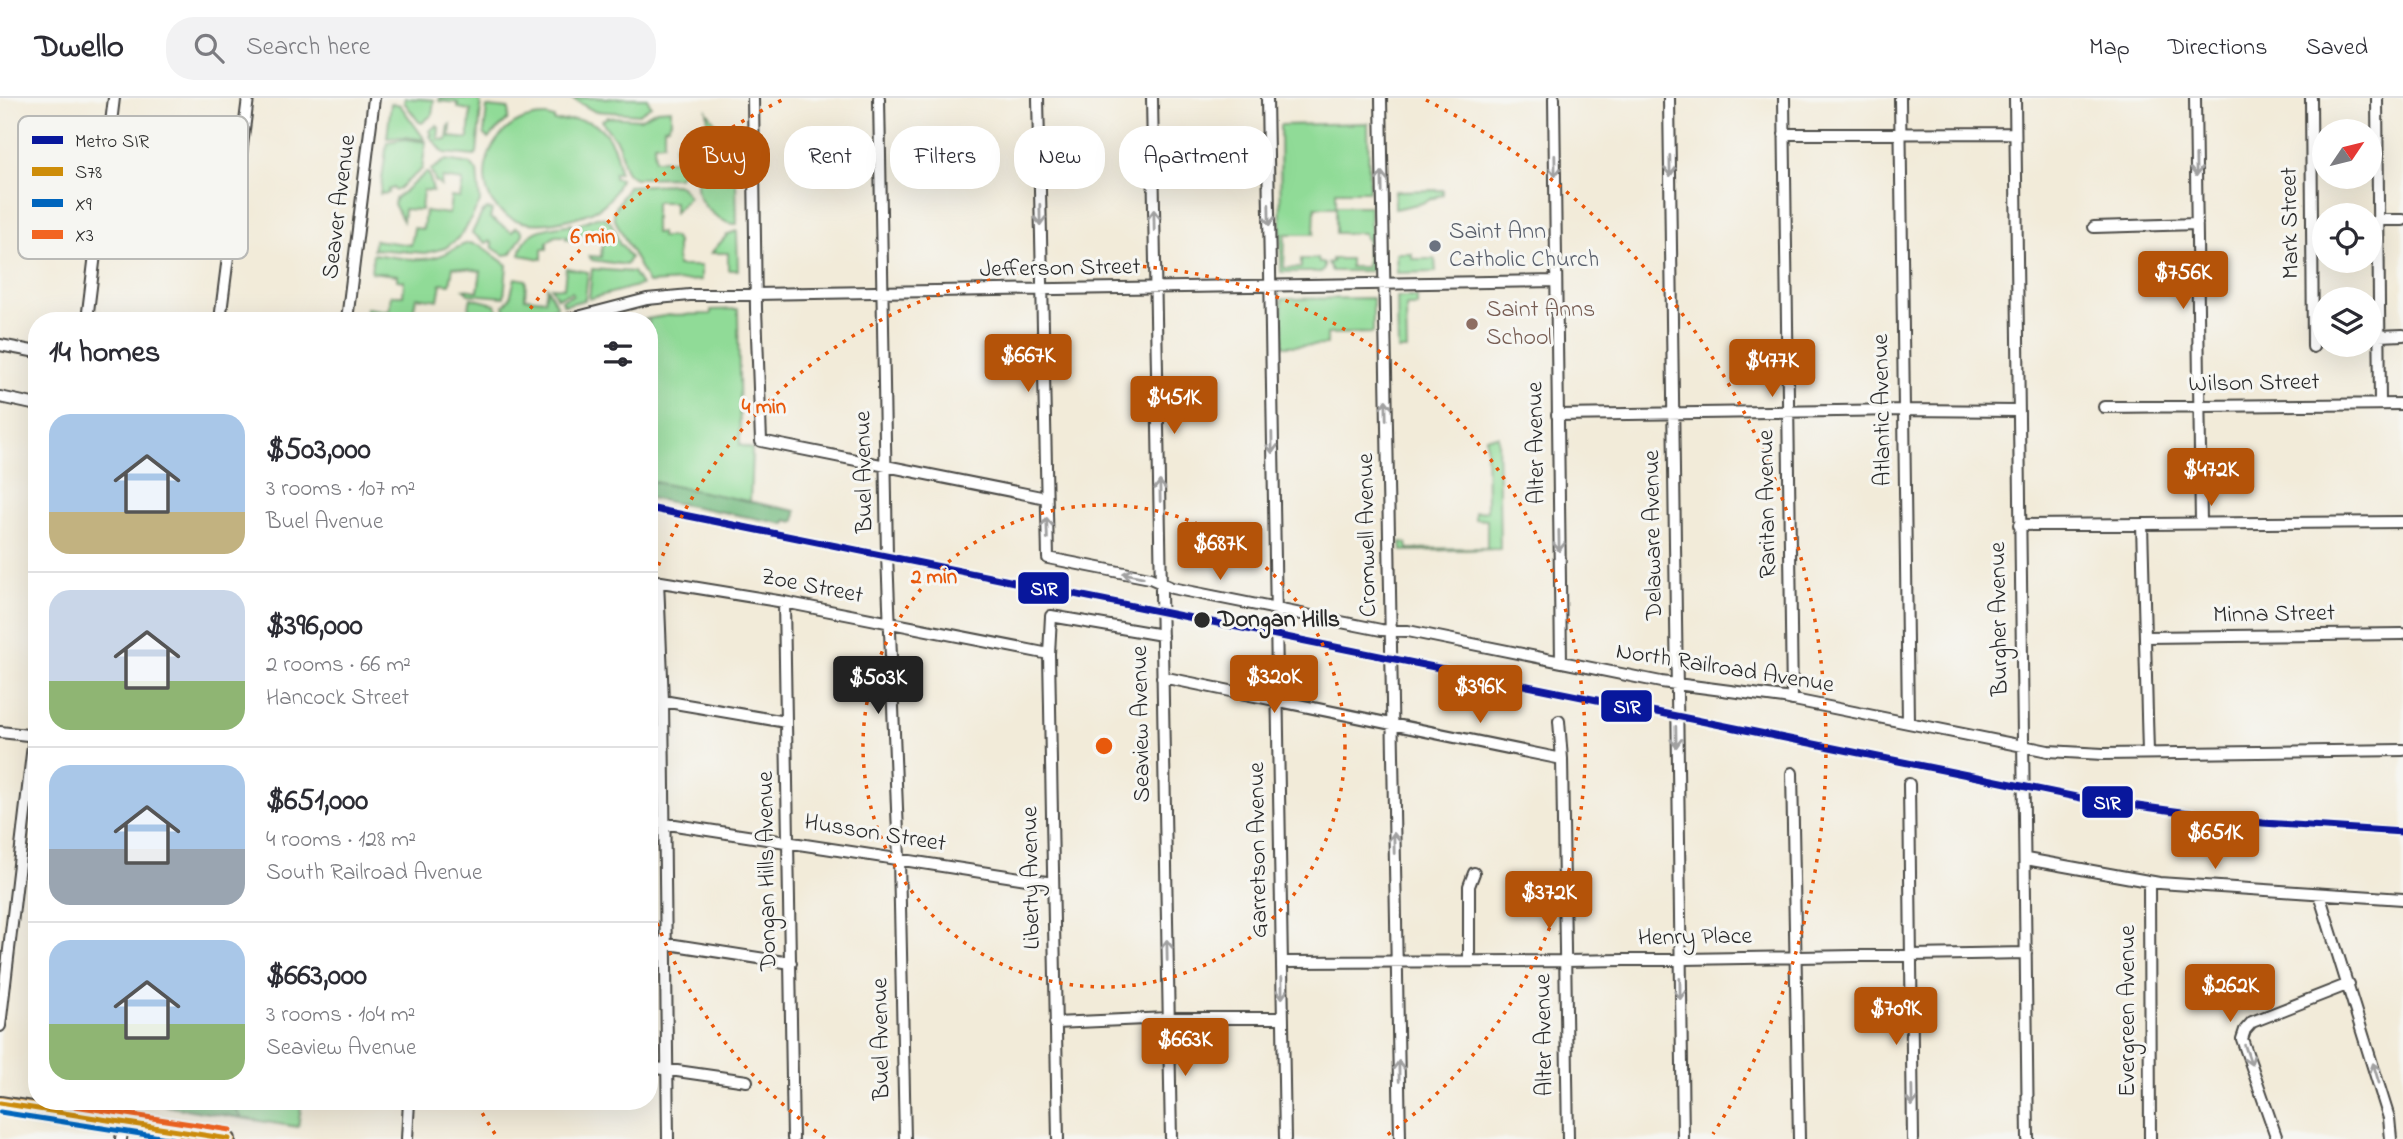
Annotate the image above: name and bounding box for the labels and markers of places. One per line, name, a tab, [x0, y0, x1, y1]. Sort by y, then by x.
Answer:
place label: Saint Ann Catholic Church	[1449, 215, 1599, 278]
marker: Saint Ann Catholic Church	[1427, 238, 1443, 254]
pin: $756K	[2134, 252, 2232, 311]
place label: Saint Anns School	[1486, 293, 1595, 356]
marker: Saint Anns School	[1464, 316, 1480, 332]
pin: $667K	[979, 334, 1077, 394]
pin: $477K	[1723, 340, 1821, 399]
pin: $451K	[1125, 376, 1223, 436]
pin: $472K	[2162, 448, 2260, 508]
pin: $687K	[1171, 522, 1269, 582]
place label: Dongan Hills	[1217, 603, 1340, 639]
marker: Dongan Hills	[1192, 610, 1212, 630]
pin: $503K	[829, 656, 927, 716]
pin: $320K	[1225, 656, 1323, 715]
pin: $396K	[1431, 666, 1529, 725]
centre of rings	[1092, 734, 1116, 758]
pin: $651K	[2166, 812, 2264, 871]
pin: $372K	[1500, 872, 1598, 931]
pin: $262K	[2181, 964, 2279, 1024]
pin: $709K	[1847, 988, 1945, 1047]
pin: $663K	[1136, 1018, 1234, 1078]

